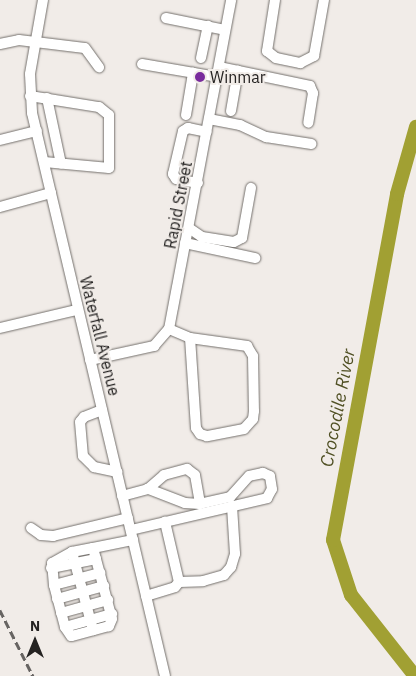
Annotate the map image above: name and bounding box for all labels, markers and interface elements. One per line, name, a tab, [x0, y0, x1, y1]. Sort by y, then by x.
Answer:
place label: Winmar	[210, 67, 266, 87]
marker: Winmar	[194, 71, 206, 83]
street label: Rapid Street	[160, 160, 196, 250]
street label: Waterfall Avenue	[76, 274, 124, 398]
water label: Crocodile River	[316, 347, 360, 469]
north arrow	[10, 616, 60, 666]
text: N	[30, 617, 40, 635]

